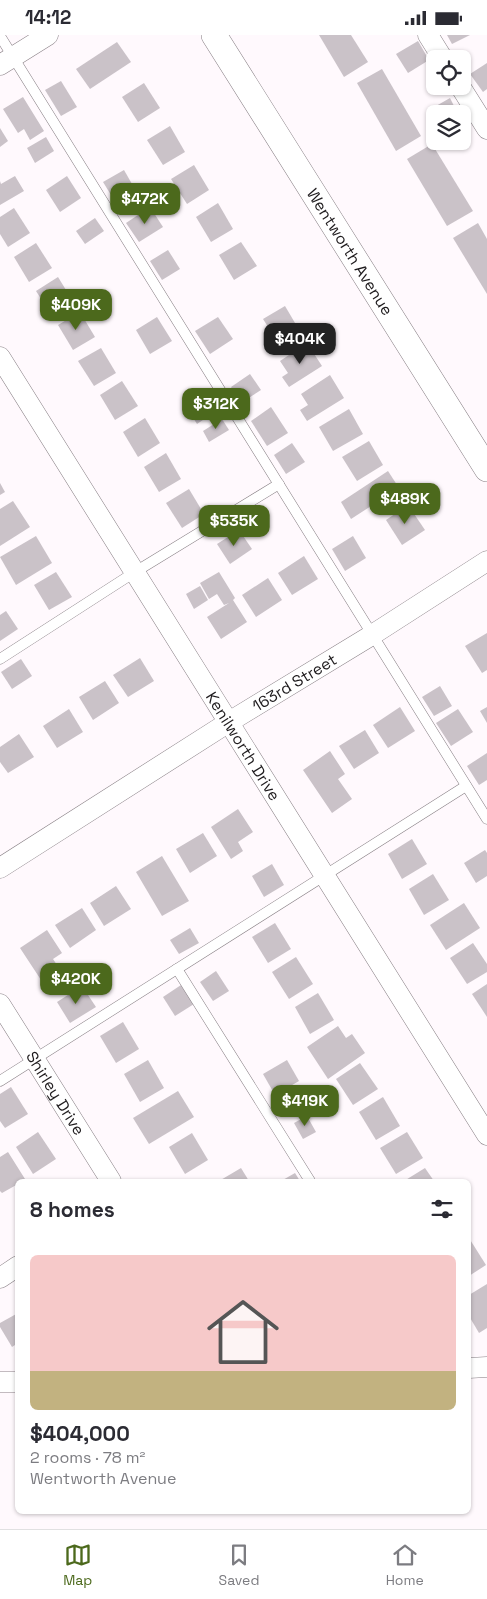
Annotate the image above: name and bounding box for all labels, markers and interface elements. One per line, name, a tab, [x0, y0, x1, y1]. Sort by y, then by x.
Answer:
text: 14:12	[25, 5, 71, 30]
map controls	[426, 50, 471, 150]
button: locate	[426, 50, 471, 95]
button: layers	[426, 105, 471, 150]
pin: $472K	[110, 183, 180, 225]
street label: Wentworth Avenue	[302, 184, 398, 319]
text: $472K	[121, 188, 169, 209]
pin: $409K	[41, 289, 111, 331]
text: $409K	[51, 294, 101, 315]
pin: $404K	[265, 323, 335, 365]
text: $404K	[275, 328, 325, 349]
pin: $312K	[181, 387, 251, 430]
text: $312K	[193, 393, 239, 414]
pin: $489K	[370, 483, 440, 525]
text: $489K	[380, 488, 430, 509]
pin: $535K	[199, 505, 269, 547]
text: $535K	[210, 510, 258, 531]
street label: 163rd Street	[248, 649, 340, 716]
street label: Kenilworth Drive	[202, 688, 286, 805]
pin: $420K	[41, 963, 111, 1005]
text: $420K	[51, 968, 101, 989]
street label: Shirley Drive	[22, 1047, 90, 1139]
pin: $419K	[270, 1085, 340, 1127]
text: $419K	[282, 1090, 328, 1111]
icon: filters	[428, 1195, 456, 1223]
text: 8 homes	[30, 1196, 115, 1223]
icon: home	[198, 1287, 288, 1377]
text: $404,000	[30, 1420, 130, 1447]
text: 2 rooms · 78 m²	[30, 1447, 145, 1468]
text: Wentworth Avenue	[30, 1468, 176, 1489]
tab: Map	[63, 1541, 92, 1589]
tab: Saved	[219, 1541, 259, 1589]
tab: Home	[386, 1541, 424, 1589]

